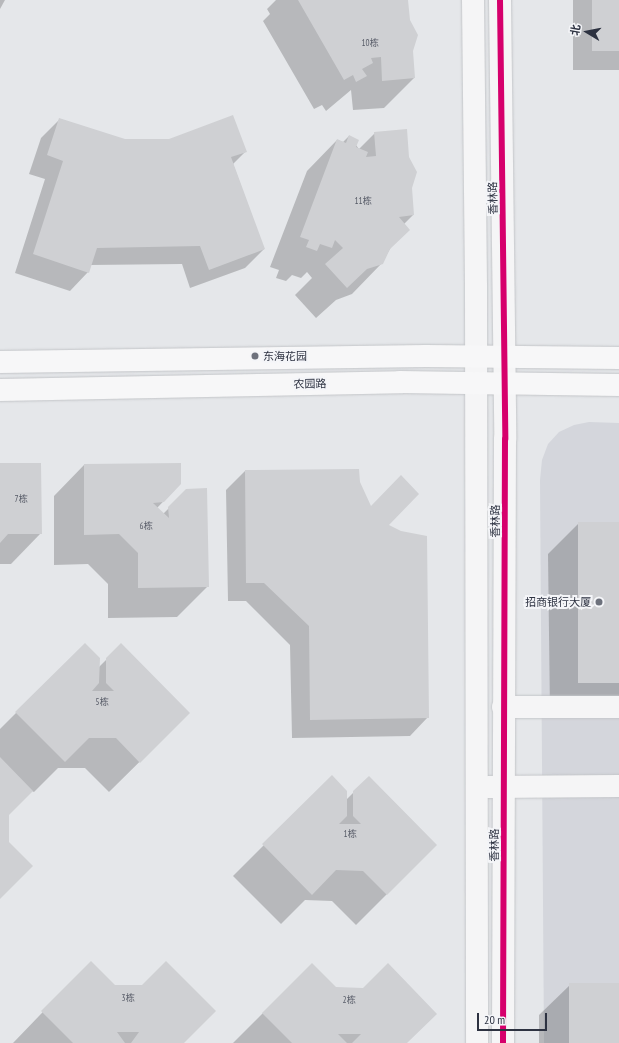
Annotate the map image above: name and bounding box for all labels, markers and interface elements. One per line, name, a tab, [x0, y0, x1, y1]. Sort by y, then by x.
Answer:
north arrow	[567, 12, 607, 52]
text: 北	[567, 23, 583, 37]
house number: 10栋	[361, 38, 379, 48]
street label: 香林路	[486, 181, 500, 215]
house number: 11栋	[354, 196, 372, 206]
place label: 东海花园	[263, 349, 307, 363]
marker: 东海花园	[250, 351, 260, 361]
street label: 农园路	[293, 377, 327, 391]
house number: 7栋	[14, 494, 28, 504]
street label: 香林路	[488, 505, 502, 537]
house number: 6栋	[139, 521, 153, 531]
place label: 招商银行大厦	[525, 595, 591, 609]
marker: 招商银行大厦	[594, 597, 604, 607]
house number: 5栋	[95, 697, 109, 707]
house number: 1栋	[343, 829, 357, 839]
street label: 香林路	[487, 829, 501, 861]
house number: 3栋	[121, 993, 135, 1003]
house number: 2栋	[342, 995, 356, 1005]
scale bar	[479, 1005, 549, 1031]
text: 20 m	[484, 1012, 505, 1027]

